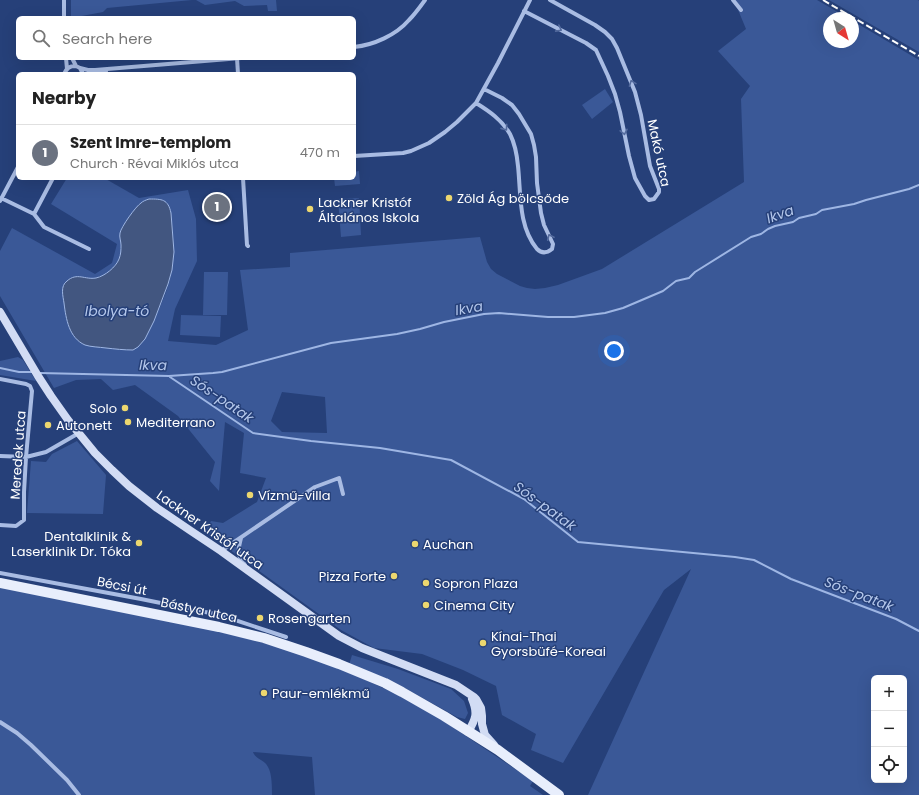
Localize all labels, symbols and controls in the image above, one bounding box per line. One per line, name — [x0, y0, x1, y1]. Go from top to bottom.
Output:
north arrow — [823, 12, 859, 48]
search box — [16, 16, 356, 60]
one-way arrow — [555, 24, 562, 32]
icon: search — [30, 27, 52, 49]
text: Search here — [62, 28, 152, 49]
one-way arrow — [628, 80, 636, 87]
text: Nearby — [32, 86, 96, 110]
street label: Makó utca — [643, 118, 675, 188]
one-way arrow — [501, 124, 508, 131]
one-way arrow — [619, 129, 627, 136]
text: Szent Imre-templom — [70, 132, 231, 153]
text: 1 — [43, 143, 47, 162]
text: 470 m — [300, 143, 340, 162]
text: Church · Révai Miklós utca — [70, 154, 239, 173]
place label: Zöld Ág bölcsőde — [457, 189, 569, 208]
pin: 1 — [204, 192, 230, 222]
place label: Lackner Kristóf Általános Iskola — [318, 193, 419, 227]
marker: Zöld Ág bölcsőde — [444, 193, 454, 203]
water label: Ikva — [763, 200, 797, 228]
marker: Lackner Kristóf Általános Iskola — [305, 204, 315, 214]
one-way arrow — [547, 233, 555, 241]
water label: Ikva — [453, 296, 485, 320]
water label: Ibolya-tó — [85, 301, 149, 321]
your location — [604, 341, 624, 361]
water label: Ikva — [139, 355, 168, 375]
water label: Sós-patak — [186, 370, 258, 428]
place label: Solo — [90, 399, 117, 418]
marker: Solo — [120, 403, 130, 413]
street label: Meredek utca — [5, 410, 31, 500]
place label: Mediterrano — [136, 413, 215, 432]
place label: Autonett — [56, 416, 112, 435]
marker: Mediterrano — [123, 417, 133, 427]
marker: Autonett — [43, 420, 53, 430]
water label: Sós-patak — [510, 477, 581, 536]
street label: Lackner Kristóf utca — [153, 486, 267, 574]
place label: Vízmű-villa — [258, 486, 330, 505]
marker: Vízmű-villa — [245, 490, 255, 500]
place label: Dentalklinik & Laserklinik Dr. Tóka — [11, 527, 131, 561]
place label: Auchan — [423, 535, 473, 554]
marker: Dentalklinik & Laserklinik Dr. Tóka — [134, 538, 144, 548]
marker: Auchan — [410, 539, 420, 549]
place label: Pizza Forte — [319, 567, 386, 586]
marker: Pizza Forte — [389, 571, 399, 581]
street label: Bécsi út — [95, 572, 149, 600]
water label: Sós-patak — [821, 572, 897, 617]
place label: Sopron Plaza — [434, 574, 518, 593]
marker: Sopron Plaza — [421, 578, 431, 588]
street label: Bástya utca — [159, 593, 239, 627]
place label: Cinema City — [434, 596, 515, 615]
marker: Cinema City — [421, 600, 431, 610]
place label: Rosengarten — [268, 609, 351, 628]
marker: Rosengarten — [255, 613, 265, 623]
place label: Kínai-Thai Gyorsbüfé-Koreai — [491, 627, 606, 661]
marker: Kínai-Thai Gyorsbüfé-Koreai — [478, 638, 488, 648]
map controls — [871, 675, 907, 783]
button: + — [871, 675, 907, 711]
place label: Paur-emlékmű — [272, 684, 370, 703]
marker: Paur-emlékmű — [259, 688, 269, 698]
button: − — [871, 711, 907, 747]
button: locate — [871, 747, 907, 783]

